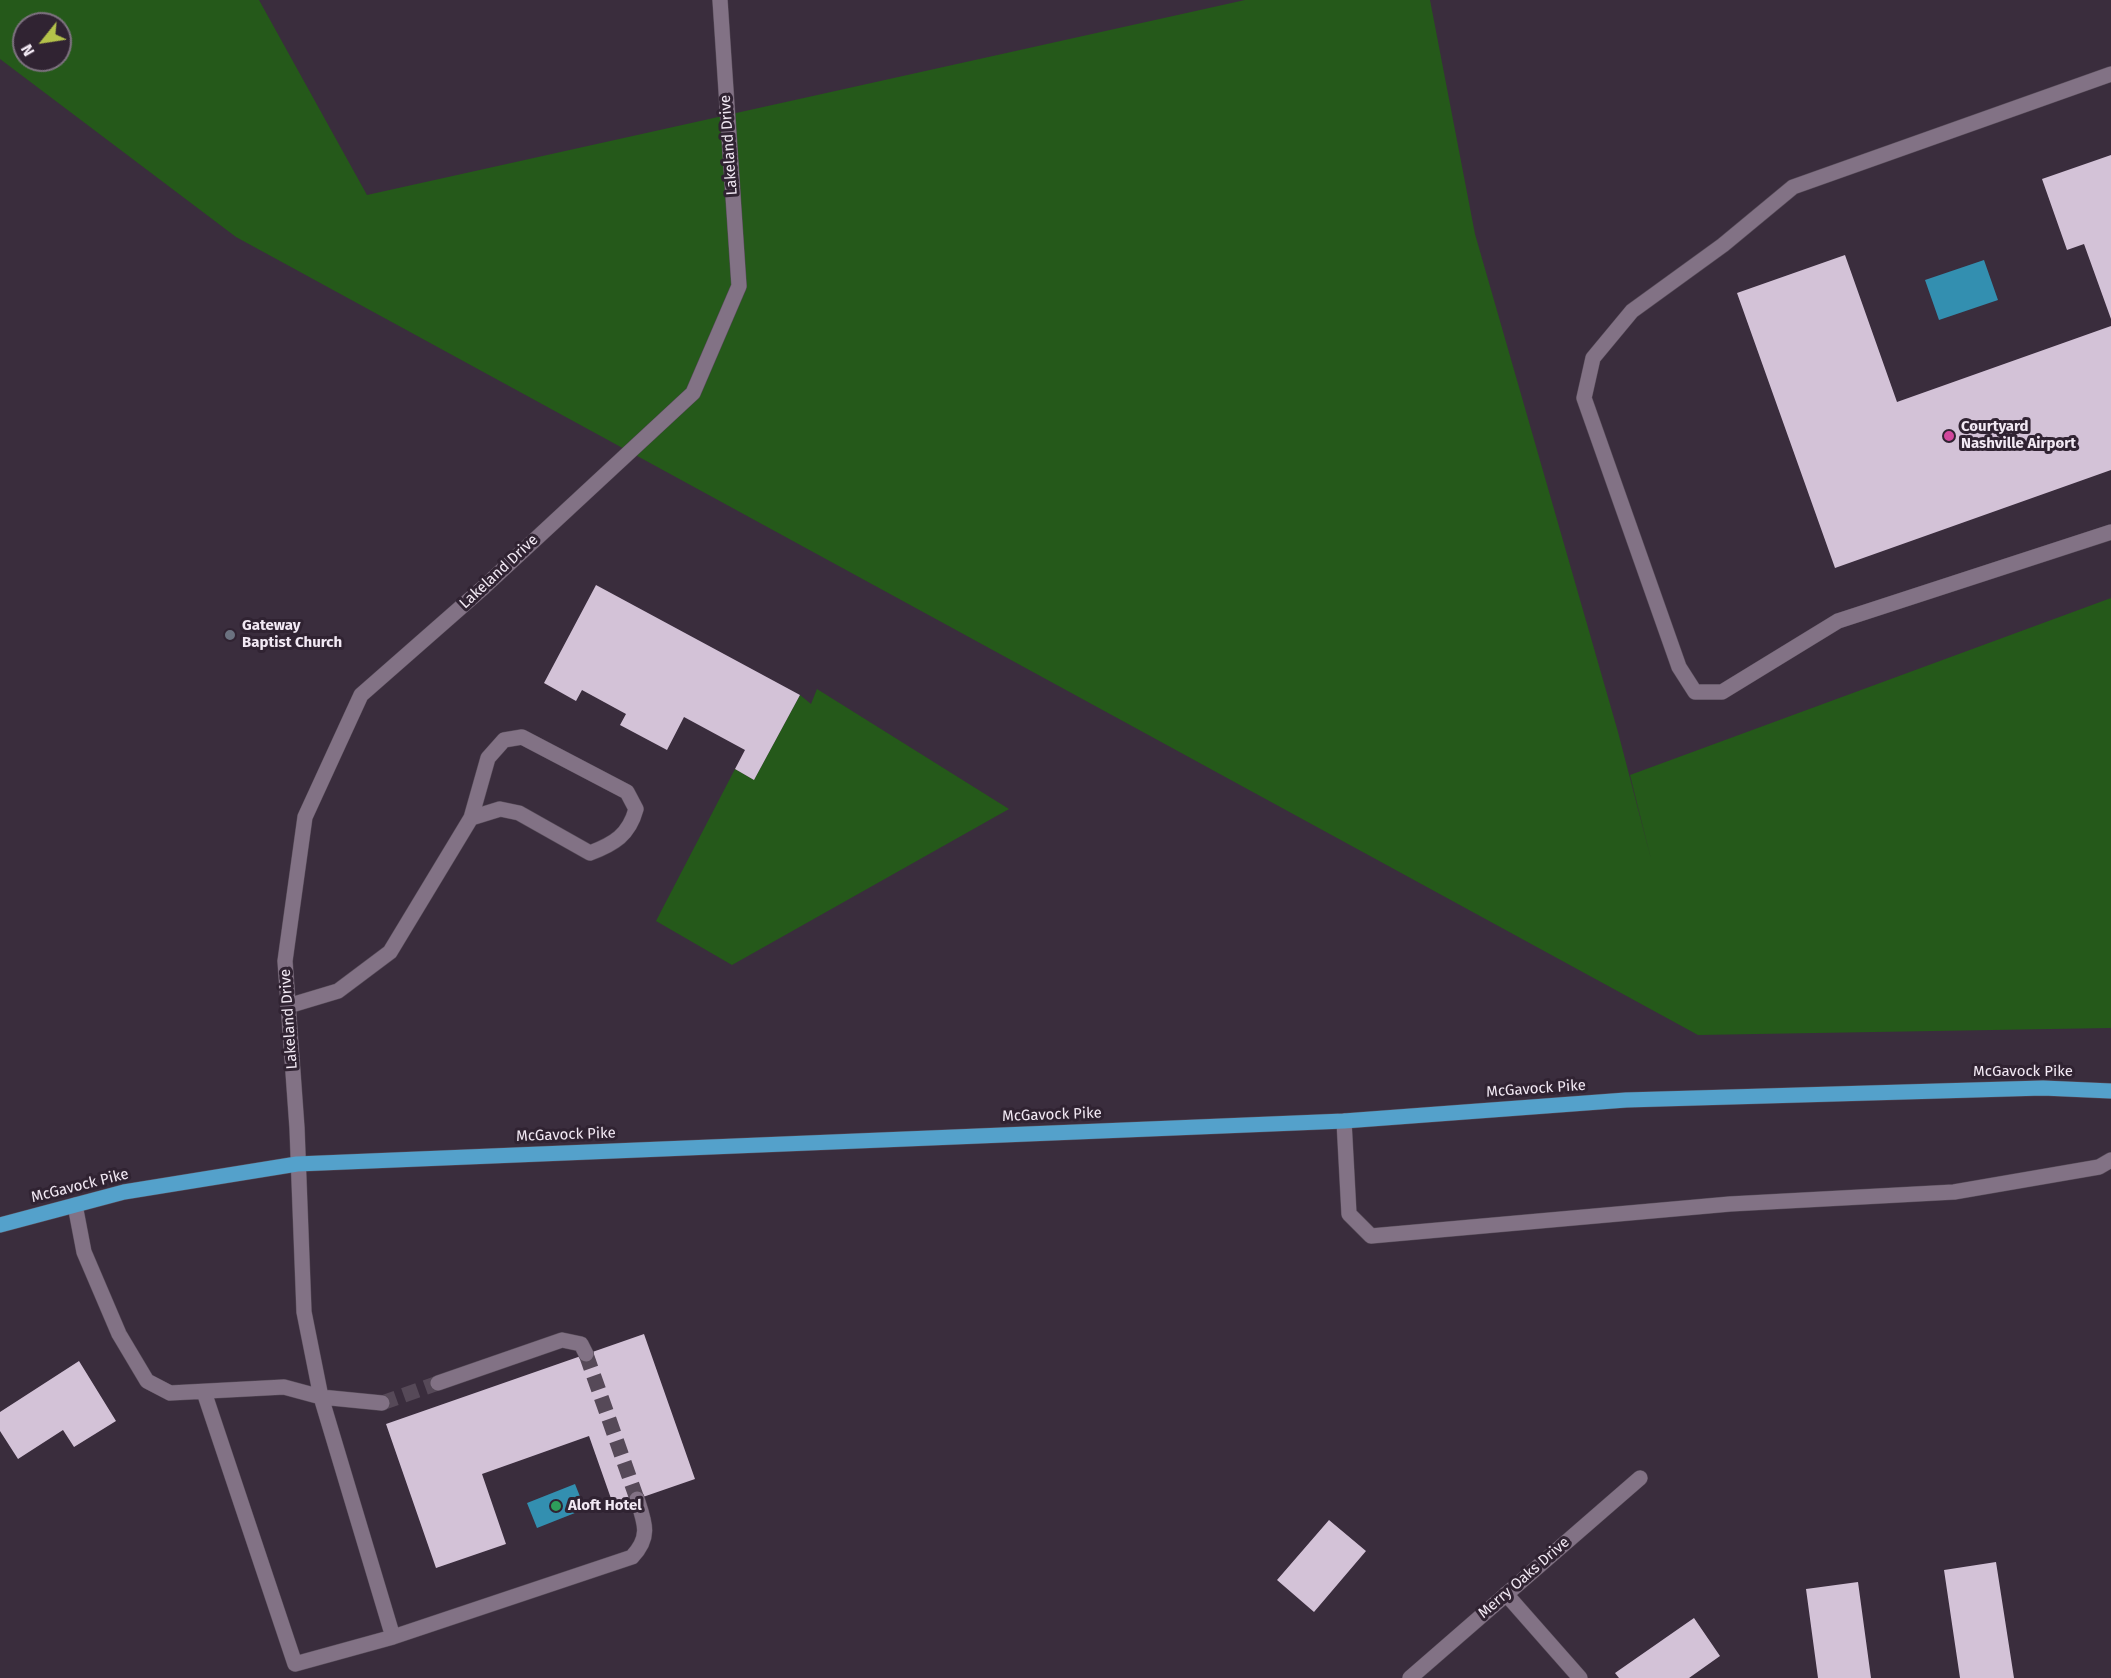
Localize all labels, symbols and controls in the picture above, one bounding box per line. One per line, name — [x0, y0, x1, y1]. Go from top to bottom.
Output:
north arrow — [12, 12, 72, 72]
text: N — [17, 41, 39, 60]
street label: Lakeland Drive — [717, 94, 741, 196]
place label: Courtyard Nashville Airport — [1961, 418, 2076, 453]
marker: Courtyard Nashville Airport — [1942, 429, 1956, 443]
street label: Lakeland Drive — [456, 531, 542, 613]
place label: Gateway Baptist Church — [242, 617, 342, 652]
marker: Gateway Baptist Church — [223, 628, 237, 642]
street label: Lakeland Drive — [277, 968, 301, 1070]
street label: McGavock Pike — [1973, 1063, 2073, 1081]
street label: McGavock Pike — [1486, 1077, 1586, 1101]
street label: McGavock Pike — [1002, 1104, 1102, 1126]
street label: McGavock Pike — [516, 1124, 616, 1146]
street label: McGavock Pike — [29, 1165, 131, 1207]
place label: Aloft Hotel — [568, 1497, 642, 1515]
marker: Aloft Hotel — [549, 1499, 563, 1513]
street label: Merry Oaks Drive — [1475, 1534, 1573, 1622]

